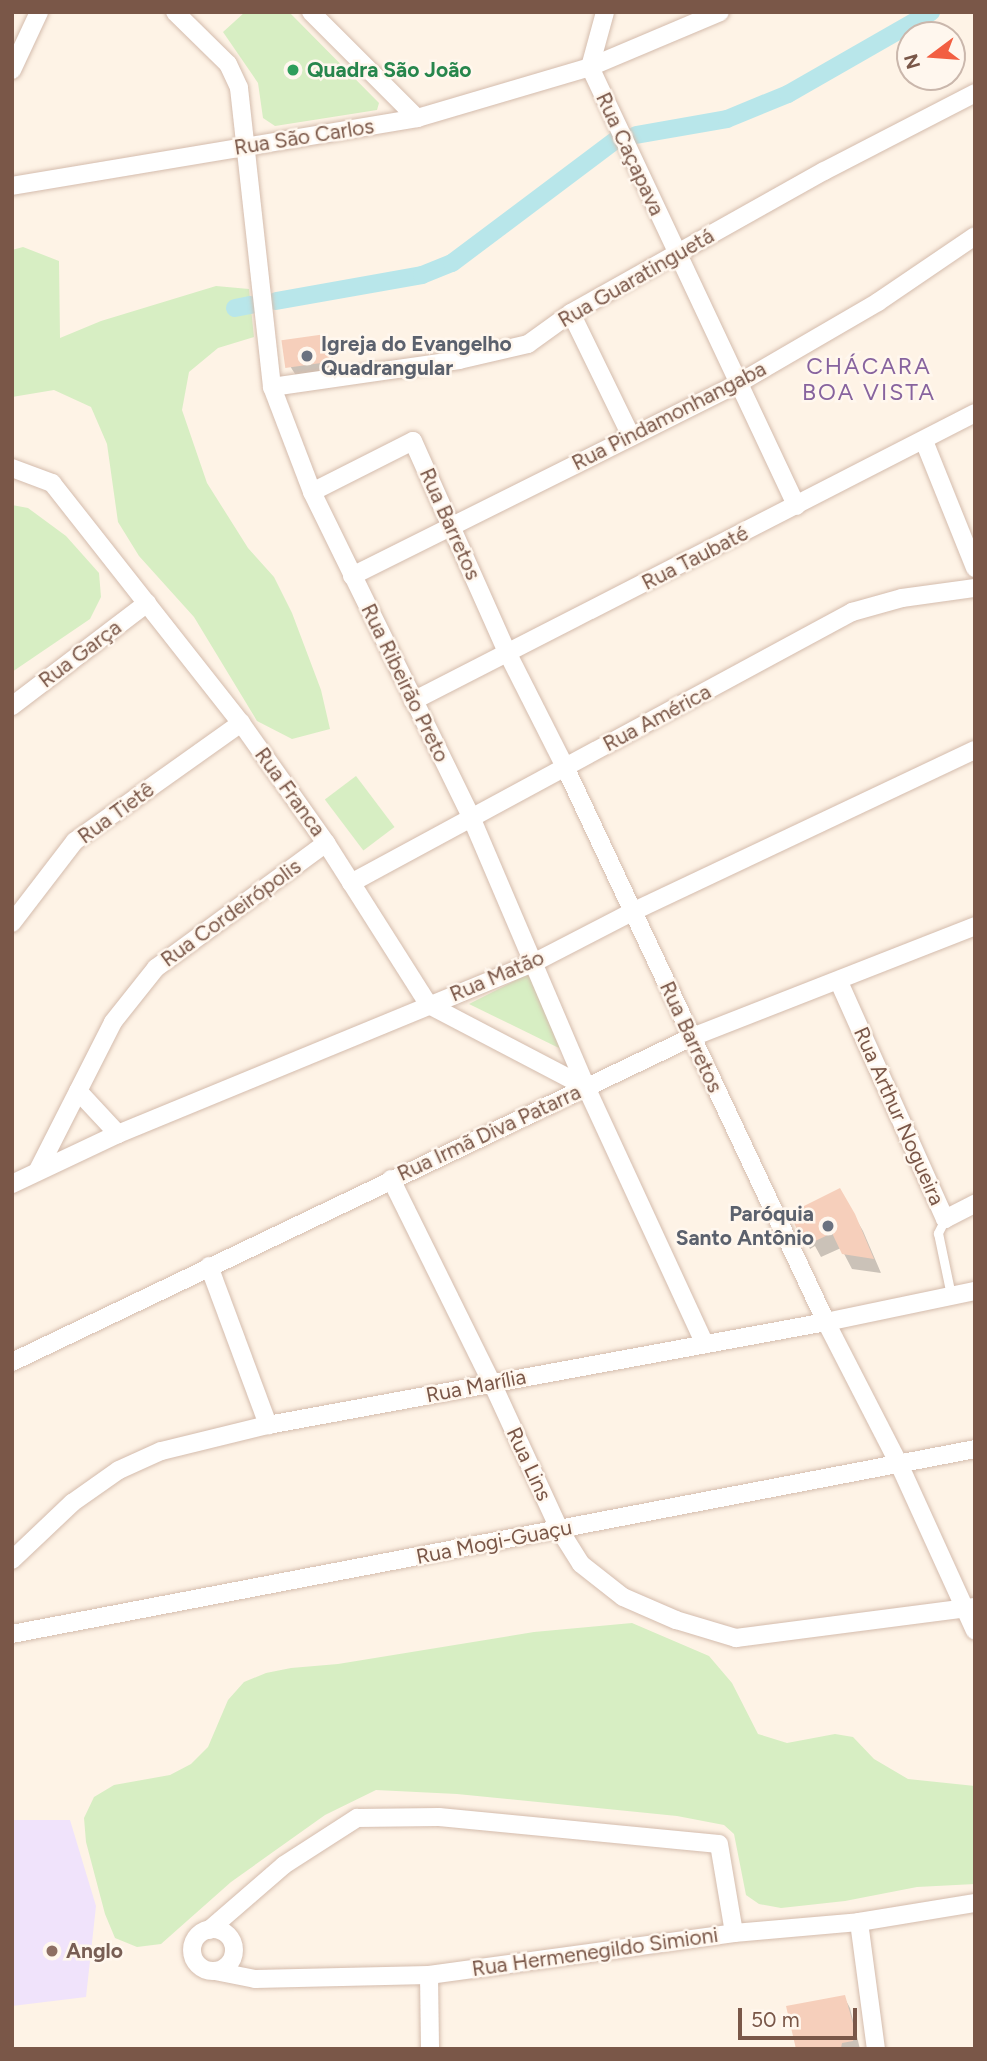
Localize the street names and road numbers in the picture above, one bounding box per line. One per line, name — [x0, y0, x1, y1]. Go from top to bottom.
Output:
street label: Rua Caçapava — [590, 88, 670, 220]
street label: Rua São Carlos — [232, 114, 376, 160]
street label: Rua Guaratinguetá — [554, 223, 718, 333]
street label: Rua Pindamonhangaba — [568, 356, 770, 476]
street label: Rua Barretos — [414, 464, 486, 584]
street label: Rua Taubaté — [638, 520, 752, 596]
street label: Rua Ribeirão Preto — [356, 600, 454, 766]
street label: Rua Garça — [34, 615, 126, 693]
street label: Rua América — [599, 679, 715, 757]
street label: Rua Franca — [249, 743, 331, 841]
street label: Rua Tietê — [73, 777, 159, 849]
street label: Rua Cordeirópolis — [156, 854, 306, 972]
street label: Rua Matão — [446, 945, 548, 1007]
street label: Rua Barretos — [654, 977, 728, 1097]
street label: Rua Arthur Nogueira — [848, 1023, 950, 1209]
street label: Rua Irmã Diva Patarra — [393, 1079, 585, 1187]
street label: Rua Marília — [424, 1364, 528, 1408]
street label: Rua Lins — [501, 1423, 557, 1505]
street label: Rua Mogi-Guaçu — [414, 1515, 574, 1569]
street label: Rua Hermenegildo Simioni — [470, 1922, 720, 1982]

